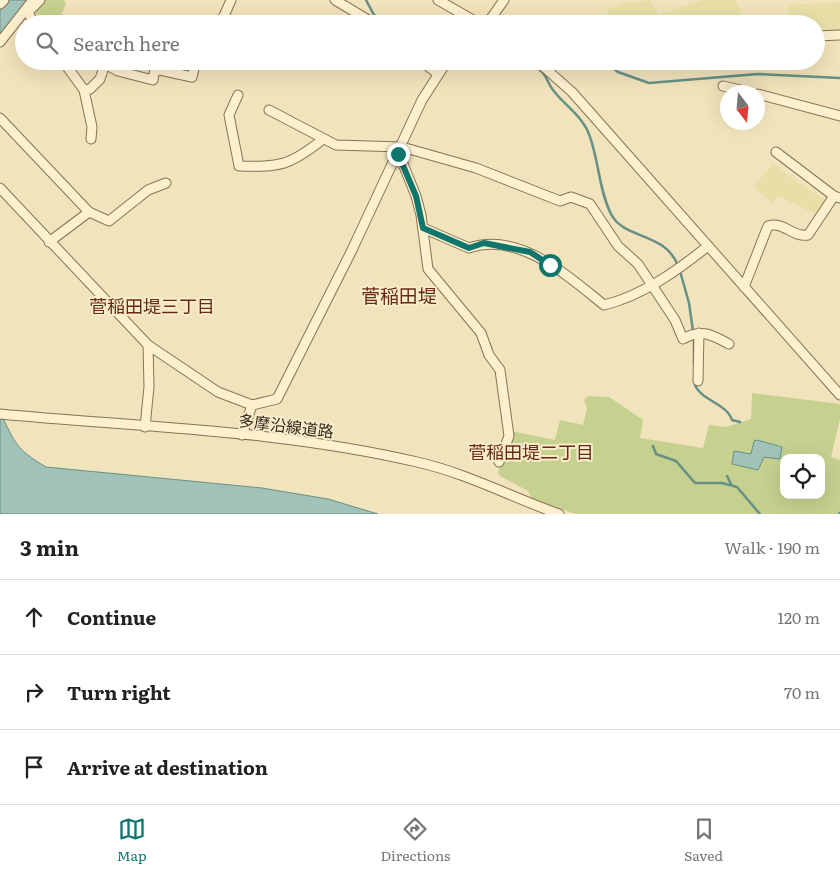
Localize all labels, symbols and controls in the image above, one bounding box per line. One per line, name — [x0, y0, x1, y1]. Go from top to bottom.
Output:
search box — [15, 15, 825, 70]
icon: search — [33, 29, 61, 57]
text: Search here — [73, 29, 180, 57]
north arrow — [720, 85, 765, 130]
route end — [387, 143, 410, 166]
route start — [539, 254, 562, 277]
district label: 菅稲田堤 — [361, 281, 437, 309]
district label: 菅稲田堤三丁目 — [89, 292, 215, 319]
street label: 多摩沿線道路 — [237, 407, 335, 443]
district label: 菅稲田堤二丁目 — [468, 438, 594, 465]
map controls — [780, 454, 825, 499]
button: locate — [780, 454, 825, 499]
text: 3 min — [20, 531, 79, 562]
text: Walk · 190 m — [724, 535, 820, 559]
icon: ahead — [20, 603, 48, 631]
text: Continue — [67, 603, 156, 631]
text: 120 m — [777, 605, 820, 629]
icon: right — [20, 678, 48, 706]
text: Turn right — [67, 678, 171, 706]
text: 70 m — [784, 680, 820, 704]
icon: arrive — [20, 753, 48, 781]
text: Arrive at destination — [67, 753, 268, 781]
tab: Map — [117, 815, 147, 865]
tab: Directions — [380, 815, 450, 865]
tab: Saved — [684, 815, 723, 865]

